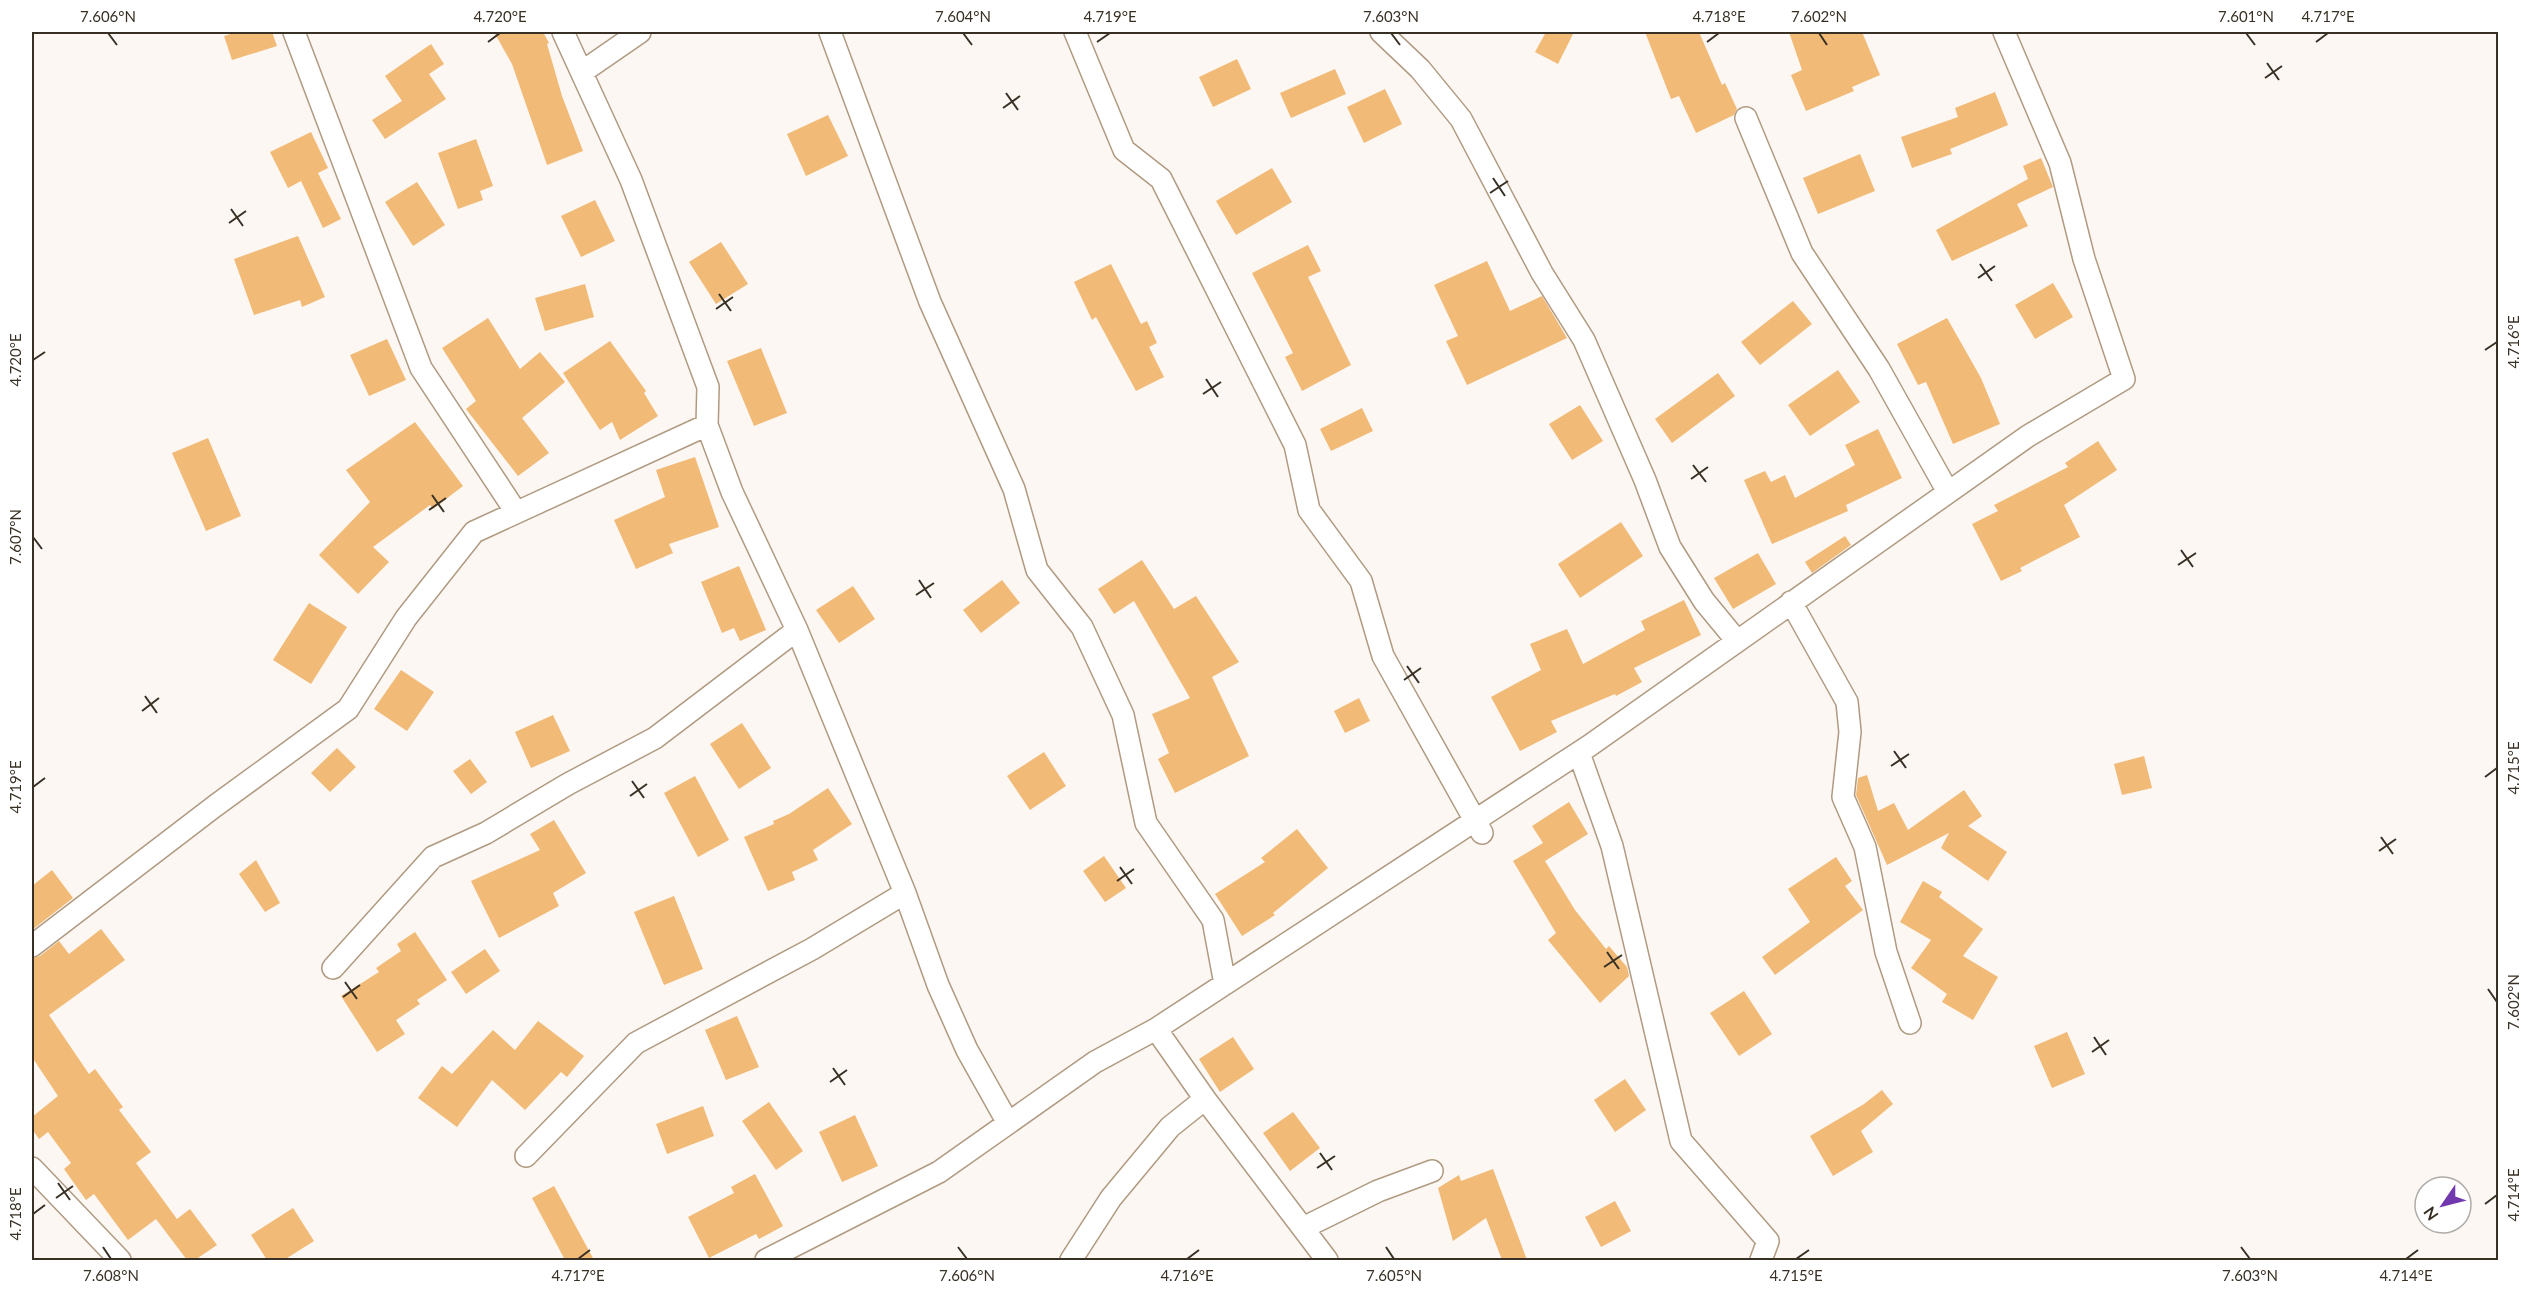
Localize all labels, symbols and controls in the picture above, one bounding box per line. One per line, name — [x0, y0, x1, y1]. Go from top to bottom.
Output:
text: 7.606°N — [80, 7, 136, 25]
text: 4.720°E — [473, 7, 527, 25]
text: 7.604°N — [935, 7, 991, 25]
text: 4.719°E — [1083, 7, 1137, 25]
text: 7.603°N — [1363, 7, 1419, 25]
text: 4.718°E — [1692, 7, 1746, 25]
text: 7.602°N — [1791, 7, 1847, 25]
text: 7.601°N — [2218, 7, 2274, 25]
text: 4.717°E — [2301, 7, 2355, 25]
text: 4.716°E — [2504, 315, 2522, 369]
text: 4.720°E — [6, 333, 24, 387]
text: 7.607°N — [6, 509, 24, 565]
text: 4.715°E — [2504, 741, 2522, 795]
text: 4.719°E — [6, 760, 24, 814]
text: 7.602°N — [2504, 974, 2522, 1030]
text: 4.714°E — [2504, 1168, 2522, 1222]
north arrow — [2413, 1175, 2473, 1235]
text: 4.718°E — [6, 1187, 24, 1241]
text: N — [2419, 1203, 2442, 1224]
text: 7.608°N — [83, 1266, 139, 1284]
text: 4.717°E — [551, 1266, 605, 1284]
text: 7.606°N — [939, 1266, 995, 1284]
text: 4.716°E — [1160, 1266, 1214, 1284]
text: 7.605°N — [1366, 1266, 1422, 1284]
text: 4.715°E — [1769, 1266, 1823, 1284]
text: 7.603°N — [2222, 1266, 2278, 1284]
text: 4.714°E — [2379, 1266, 2433, 1284]

